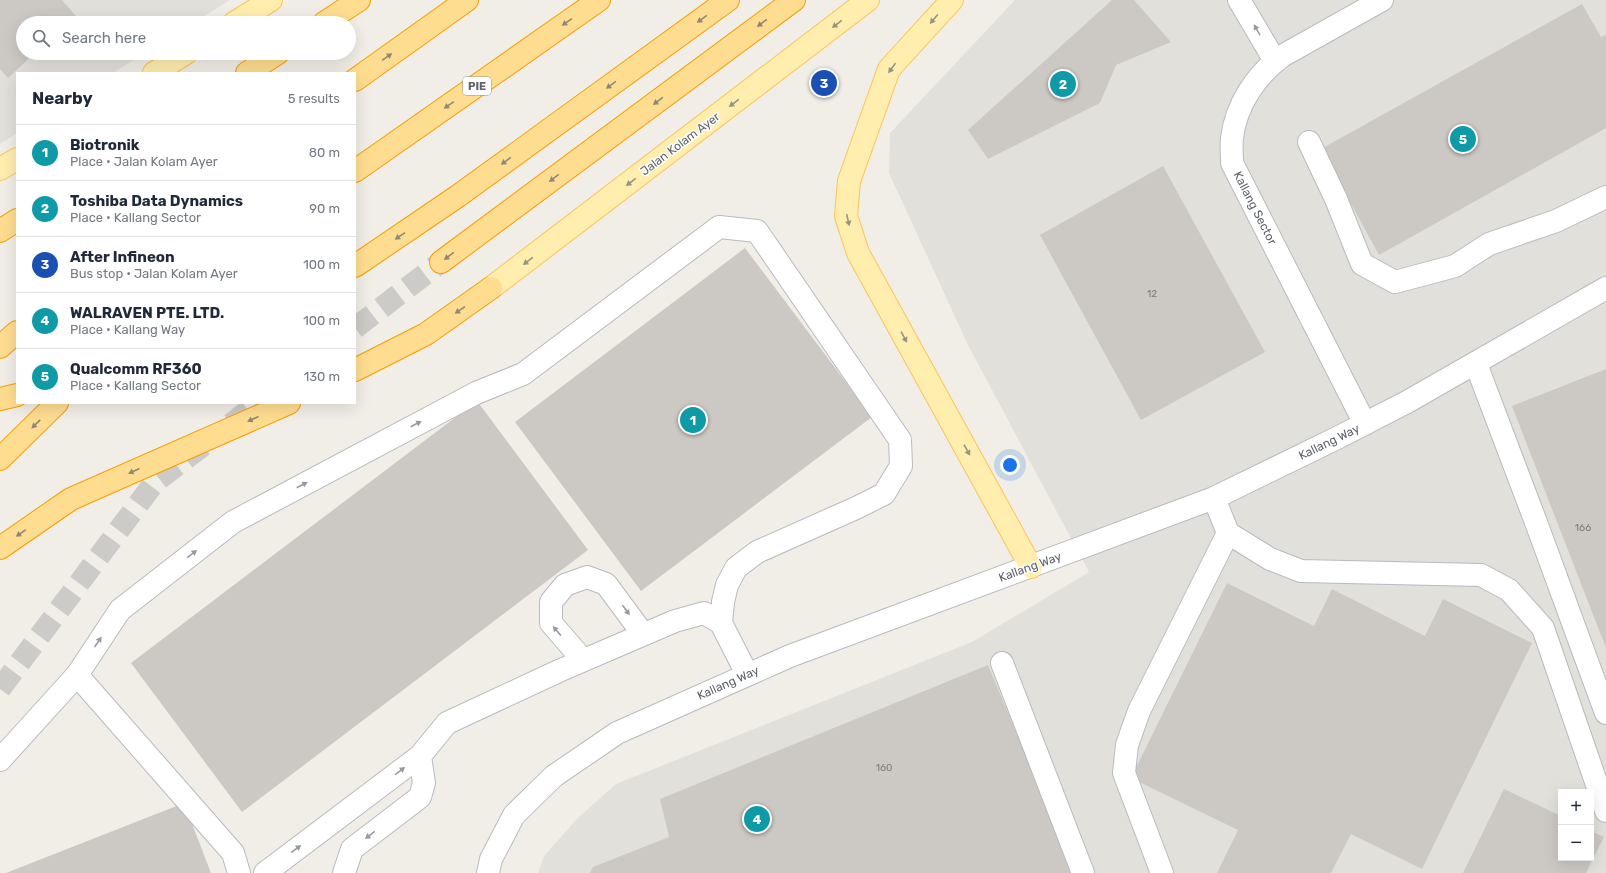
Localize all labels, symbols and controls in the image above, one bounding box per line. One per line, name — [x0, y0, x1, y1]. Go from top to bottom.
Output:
one-way arrow — [697, 14, 708, 23]
one-way arrow — [930, 14, 939, 24]
search box — [16, 16, 356, 60]
one-way arrow — [562, 18, 572, 26]
one-way arrow — [757, 19, 768, 28]
one-way arrow — [832, 19, 843, 28]
one-way arrow — [1254, 24, 1261, 36]
icon: search — [30, 27, 52, 49]
text: Search here — [62, 29, 146, 47]
one-way arrow — [381, 53, 392, 61]
one-way arrow — [888, 62, 896, 73]
pin: 3 — [811, 68, 837, 98]
pin: 2 — [1050, 69, 1076, 99]
road number: PIE — [463, 77, 491, 95]
one-way arrow — [606, 81, 617, 89]
text: Nearby — [32, 88, 93, 108]
text: 5 results — [288, 91, 340, 106]
one-way arrow — [653, 97, 663, 105]
one-way arrow — [729, 98, 740, 107]
one-way arrow — [444, 101, 455, 109]
street label: Jalan Kolam Ayer — [638, 109, 723, 178]
pin: 5 — [1450, 124, 1476, 154]
text: Biotronik — [70, 136, 140, 154]
text: 1 — [42, 145, 48, 160]
text: 80 m — [309, 145, 340, 160]
text: Place · Jalan Kolam Ayer — [70, 154, 218, 169]
one-way arrow — [501, 157, 511, 165]
street label: Kallang Sector — [1230, 169, 1280, 247]
one-way arrow — [548, 174, 559, 182]
one-way arrow — [625, 178, 636, 186]
text: Toshiba Data Dynamics — [70, 192, 243, 210]
text: 2 — [41, 201, 49, 216]
text: 90 m — [309, 201, 340, 216]
text: Place · Kallang Sector — [70, 210, 201, 225]
one-way arrow — [846, 214, 852, 226]
one-way arrow — [394, 232, 405, 240]
text: After Infineon — [70, 248, 175, 266]
one-way arrow — [444, 252, 454, 260]
one-way arrow — [522, 256, 533, 265]
text: 3 — [41, 257, 49, 272]
text: 100 m — [303, 257, 340, 272]
text: Bus stop · Jalan Kolam Ayer — [70, 266, 238, 281]
house number: 12 — [1147, 288, 1157, 300]
text: WALRAVEN PTE. LTD. — [70, 304, 224, 322]
one-way arrow — [454, 306, 465, 314]
text: 4 — [41, 313, 49, 328]
text: 100 m — [303, 313, 340, 328]
text: Place · Kallang Way — [70, 322, 185, 337]
one-way arrow — [901, 331, 907, 343]
text: Qualcomm RF360 — [70, 360, 202, 378]
text: 5 — [41, 369, 49, 384]
text: 130 m — [304, 369, 340, 384]
text: Place · Kallang Sector — [70, 378, 201, 393]
pin: 1 — [680, 405, 706, 435]
one-way arrow — [248, 416, 259, 422]
one-way arrow — [31, 419, 41, 428]
one-way arrow — [411, 421, 422, 428]
street label: Kallang Way — [1296, 421, 1362, 463]
one-way arrow — [963, 445, 970, 456]
your location — [1000, 455, 1020, 475]
one-way arrow — [129, 468, 140, 474]
one-way arrow — [296, 482, 307, 489]
house number: 166 — [1575, 522, 1591, 534]
one-way arrow — [15, 530, 27, 537]
street label: Kallang Way — [997, 549, 1064, 585]
one-way arrow — [186, 550, 197, 558]
one-way arrow — [622, 605, 630, 616]
one-way arrow — [553, 626, 562, 636]
one-way arrow — [95, 637, 102, 648]
street label: Kallang Way — [695, 663, 761, 703]
house number: 160 — [876, 762, 892, 774]
one-way arrow — [394, 767, 405, 776]
map controls — [1558, 789, 1594, 861]
button: + — [1558, 789, 1594, 825]
pin: 4 — [744, 804, 770, 834]
button: − — [1558, 825, 1594, 861]
one-way arrow — [365, 831, 376, 839]
one-way arrow — [290, 845, 301, 853]

